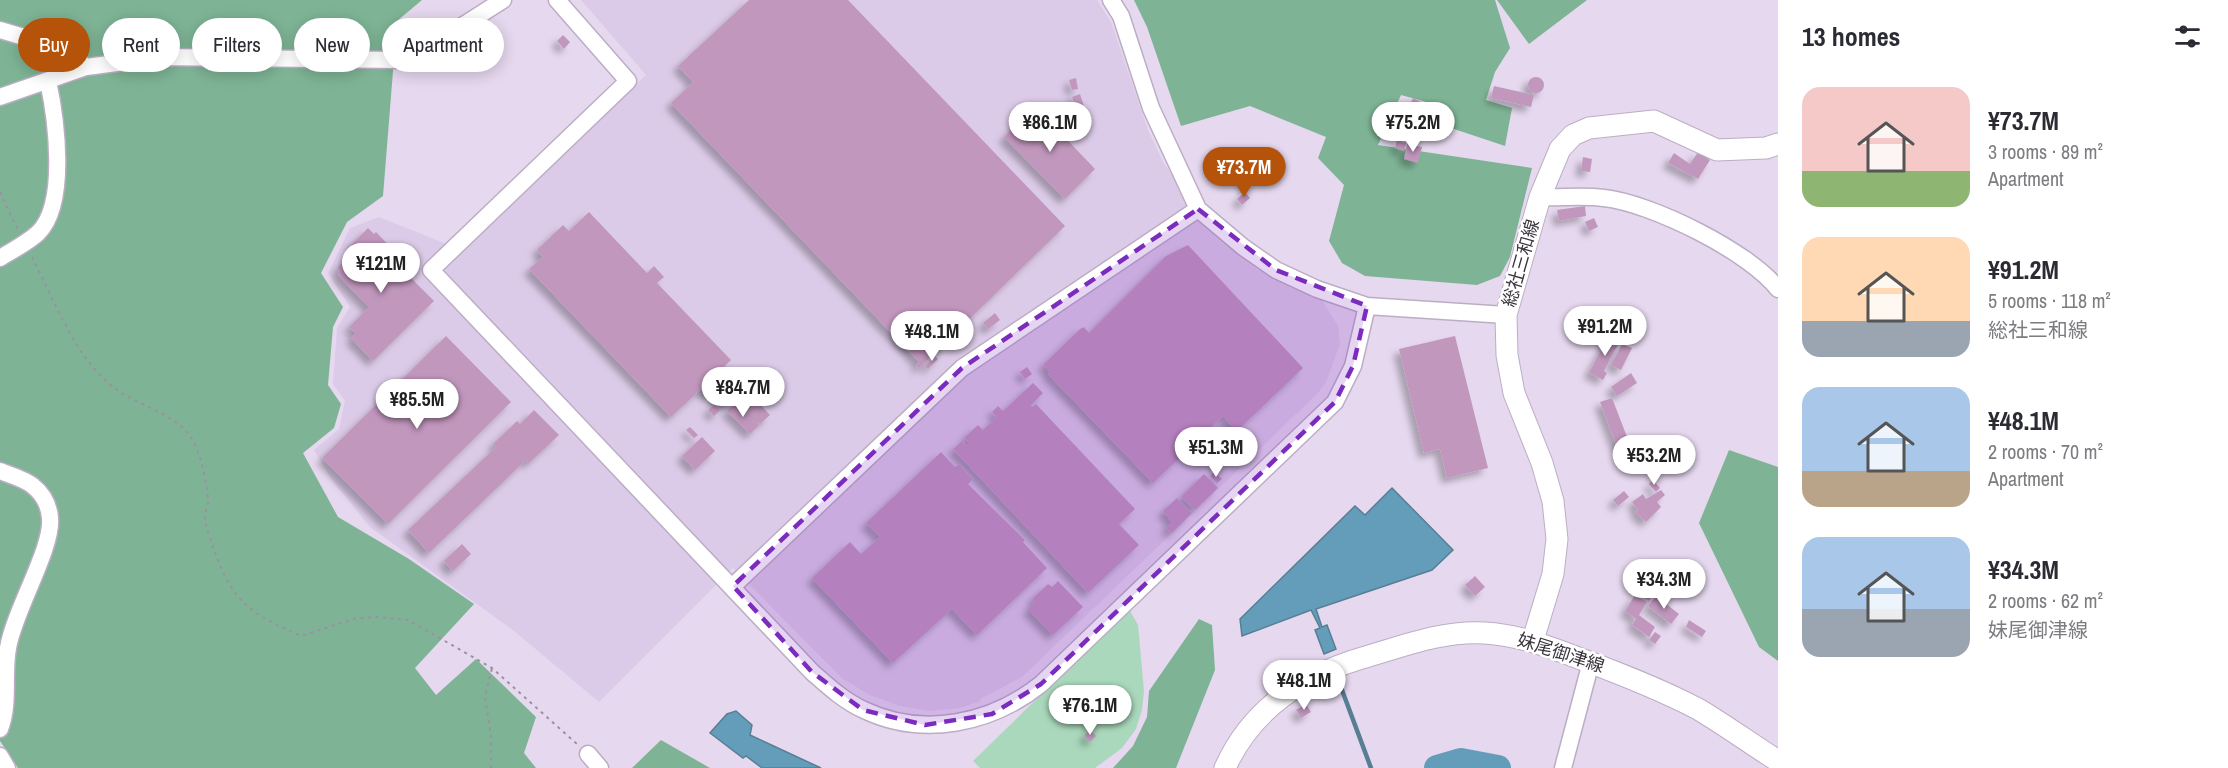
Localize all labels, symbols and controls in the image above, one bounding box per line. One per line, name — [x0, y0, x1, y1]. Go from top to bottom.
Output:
chip: Buy — [18, 18, 90, 72]
chip: Rent — [102, 18, 180, 72]
chip: Filters — [192, 18, 282, 72]
chip: New — [294, 18, 370, 72]
chip: Apartment — [382, 18, 504, 72]
text: 13 homes — [1802, 19, 1900, 54]
icon: filters — [2171, 20, 2204, 53]
pin: ¥86.1M — [1001, 102, 1099, 153]
pin: ¥75.2M — [1364, 102, 1462, 153]
text: ¥73.7M — [1988, 103, 2059, 138]
text: ¥86.1M — [1023, 108, 1077, 135]
text: ¥75.2M — [1386, 108, 1440, 135]
icon: home — [1850, 111, 1922, 183]
text: 3 rooms · 89 m² — [1988, 138, 2103, 165]
pin: ¥73.7M — [1195, 147, 1293, 198]
text: ¥73.7M — [1217, 153, 1271, 180]
text: Apartment — [1988, 165, 2064, 192]
street label: 総社三和線 — [1496, 216, 1545, 310]
pin: ¥121M — [339, 243, 423, 294]
text: ¥121M — [356, 249, 406, 276]
text: ¥91.2M — [1988, 252, 2059, 287]
icon: home — [1850, 261, 1922, 333]
text: 5 rooms · 118 m² — [1988, 287, 2111, 314]
pin: ¥91.2M — [1556, 306, 1654, 357]
pin: ¥48.1M — [883, 311, 981, 362]
text: ¥91.2M — [1578, 312, 1632, 339]
text: 総社三和線 — [1988, 316, 2088, 343]
text: ¥48.1M — [905, 317, 959, 344]
pin: ¥84.7M — [694, 367, 792, 418]
text: ¥84.7M — [716, 373, 770, 400]
pin: ¥85.5M — [368, 379, 466, 430]
text: ¥85.5M — [390, 385, 444, 412]
text: ¥48.1M — [1988, 403, 2059, 438]
icon: home — [1850, 411, 1922, 483]
pin: ¥51.3M — [1167, 427, 1265, 478]
text: ¥51.3M — [1189, 433, 1243, 460]
pin: ¥53.2M — [1605, 435, 1703, 486]
text: 2 rooms · 70 m² — [1988, 438, 2103, 465]
text: ¥53.2M — [1627, 441, 1681, 468]
text: Apartment — [1988, 465, 2064, 492]
text: ¥34.3M — [1988, 552, 2059, 587]
pin: ¥34.3M — [1615, 559, 1713, 610]
icon: home — [1850, 561, 1922, 633]
text: ¥34.3M — [1637, 565, 1691, 592]
text: 2 rooms · 62 m² — [1988, 587, 2103, 614]
text: 妹尾御津線 — [1988, 616, 2088, 643]
street label: 妹尾御津線 — [1514, 627, 1608, 678]
pin: ¥48.1M — [1255, 660, 1353, 711]
text: ¥48.1M — [1277, 666, 1331, 693]
pin: ¥76.1M — [1041, 685, 1139, 736]
text: ¥76.1M — [1063, 691, 1117, 718]

